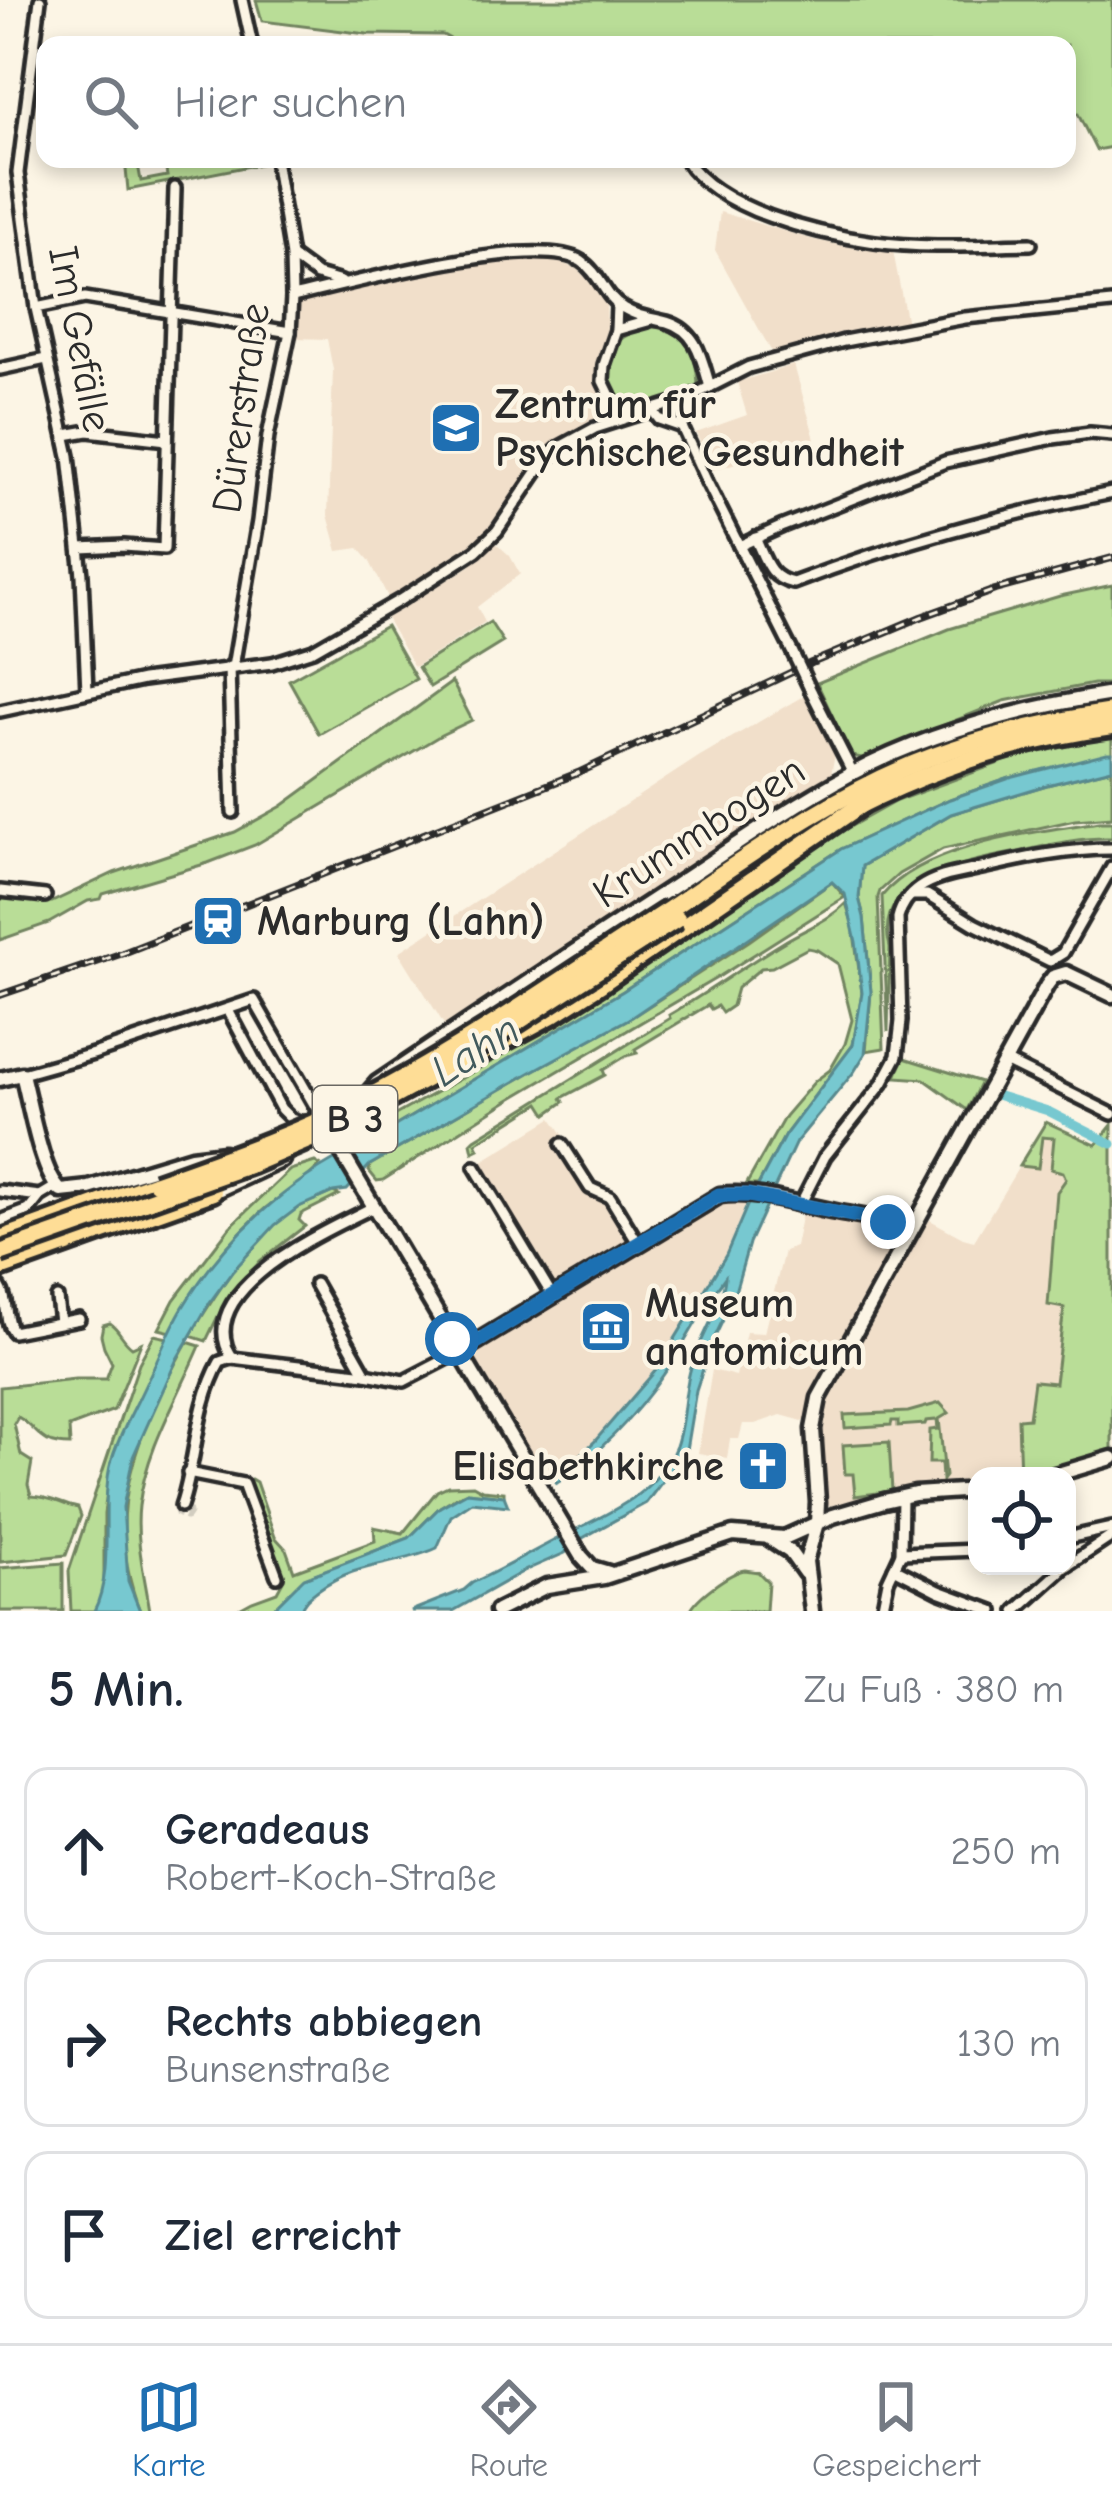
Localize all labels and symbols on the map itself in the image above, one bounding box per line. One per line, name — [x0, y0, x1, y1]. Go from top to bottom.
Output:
street label: Im Gefälle — [38, 242, 122, 436]
street label: Dürerstraße — [202, 300, 280, 516]
place label: Zentrum für Psychische Gesundheit — [495, 380, 905, 477]
school or university icon: Zentrum für Psychische Gesundheit — [428, 400, 484, 456]
street label: Krummbogen — [584, 745, 814, 919]
station icon: Marburg (Lahn) — [190, 893, 246, 949]
place label: Marburg (Lahn) — [257, 897, 544, 946]
water label: Lahn — [421, 1003, 529, 1097]
road number: B 3 — [313, 1086, 397, 1152]
route end — [861, 1195, 915, 1249]
place label: Museum anatomicum — [645, 1279, 864, 1376]
museum icon: Museum anatomicum — [578, 1299, 634, 1355]
route start — [425, 1312, 479, 1366]
church icon: Elisabethkirche — [735, 1438, 791, 1494]
place label: Elisabethkirche — [452, 1442, 724, 1491]

